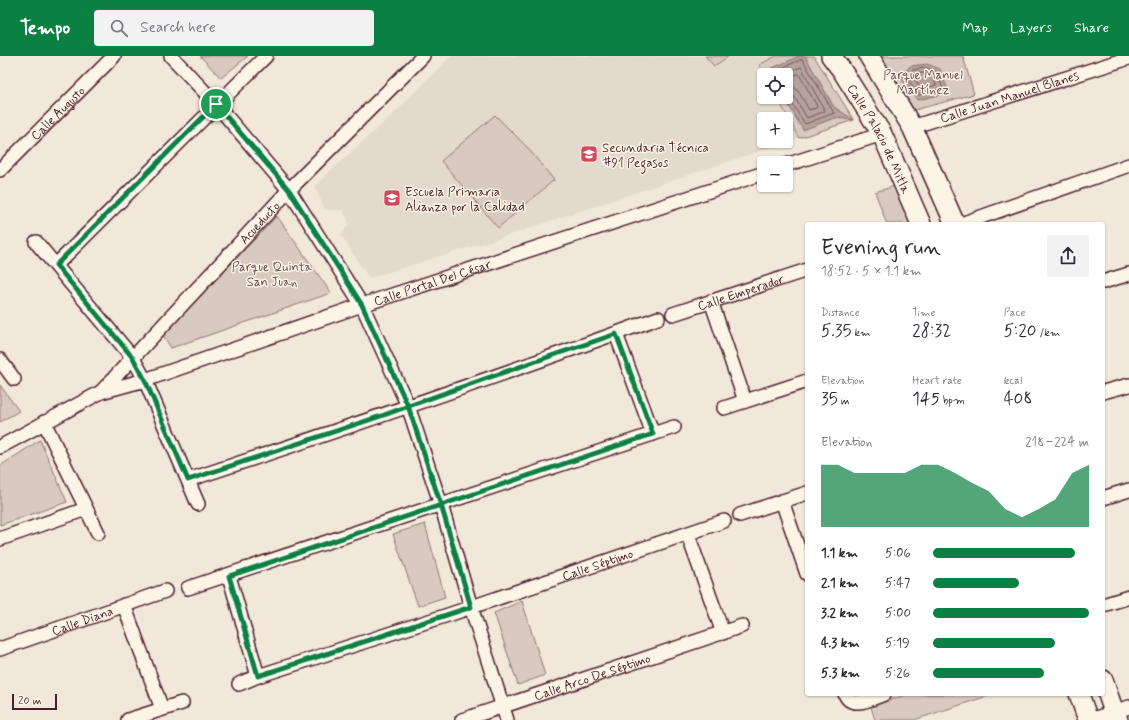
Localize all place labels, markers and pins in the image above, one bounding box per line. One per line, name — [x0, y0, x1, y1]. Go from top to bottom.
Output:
pin — [199, 87, 233, 121]
place label: Secundaria Técnica #91 Pegasos — [602, 140, 709, 174]
school or university icon: Secundaria Técnica #91 Pegasos — [579, 144, 599, 164]
place label: Escuela Primaria Alianza por la Calidad — [405, 184, 525, 216]
school or university icon: Escuela Primaria Alianza por la Calidad — [382, 188, 402, 208]

